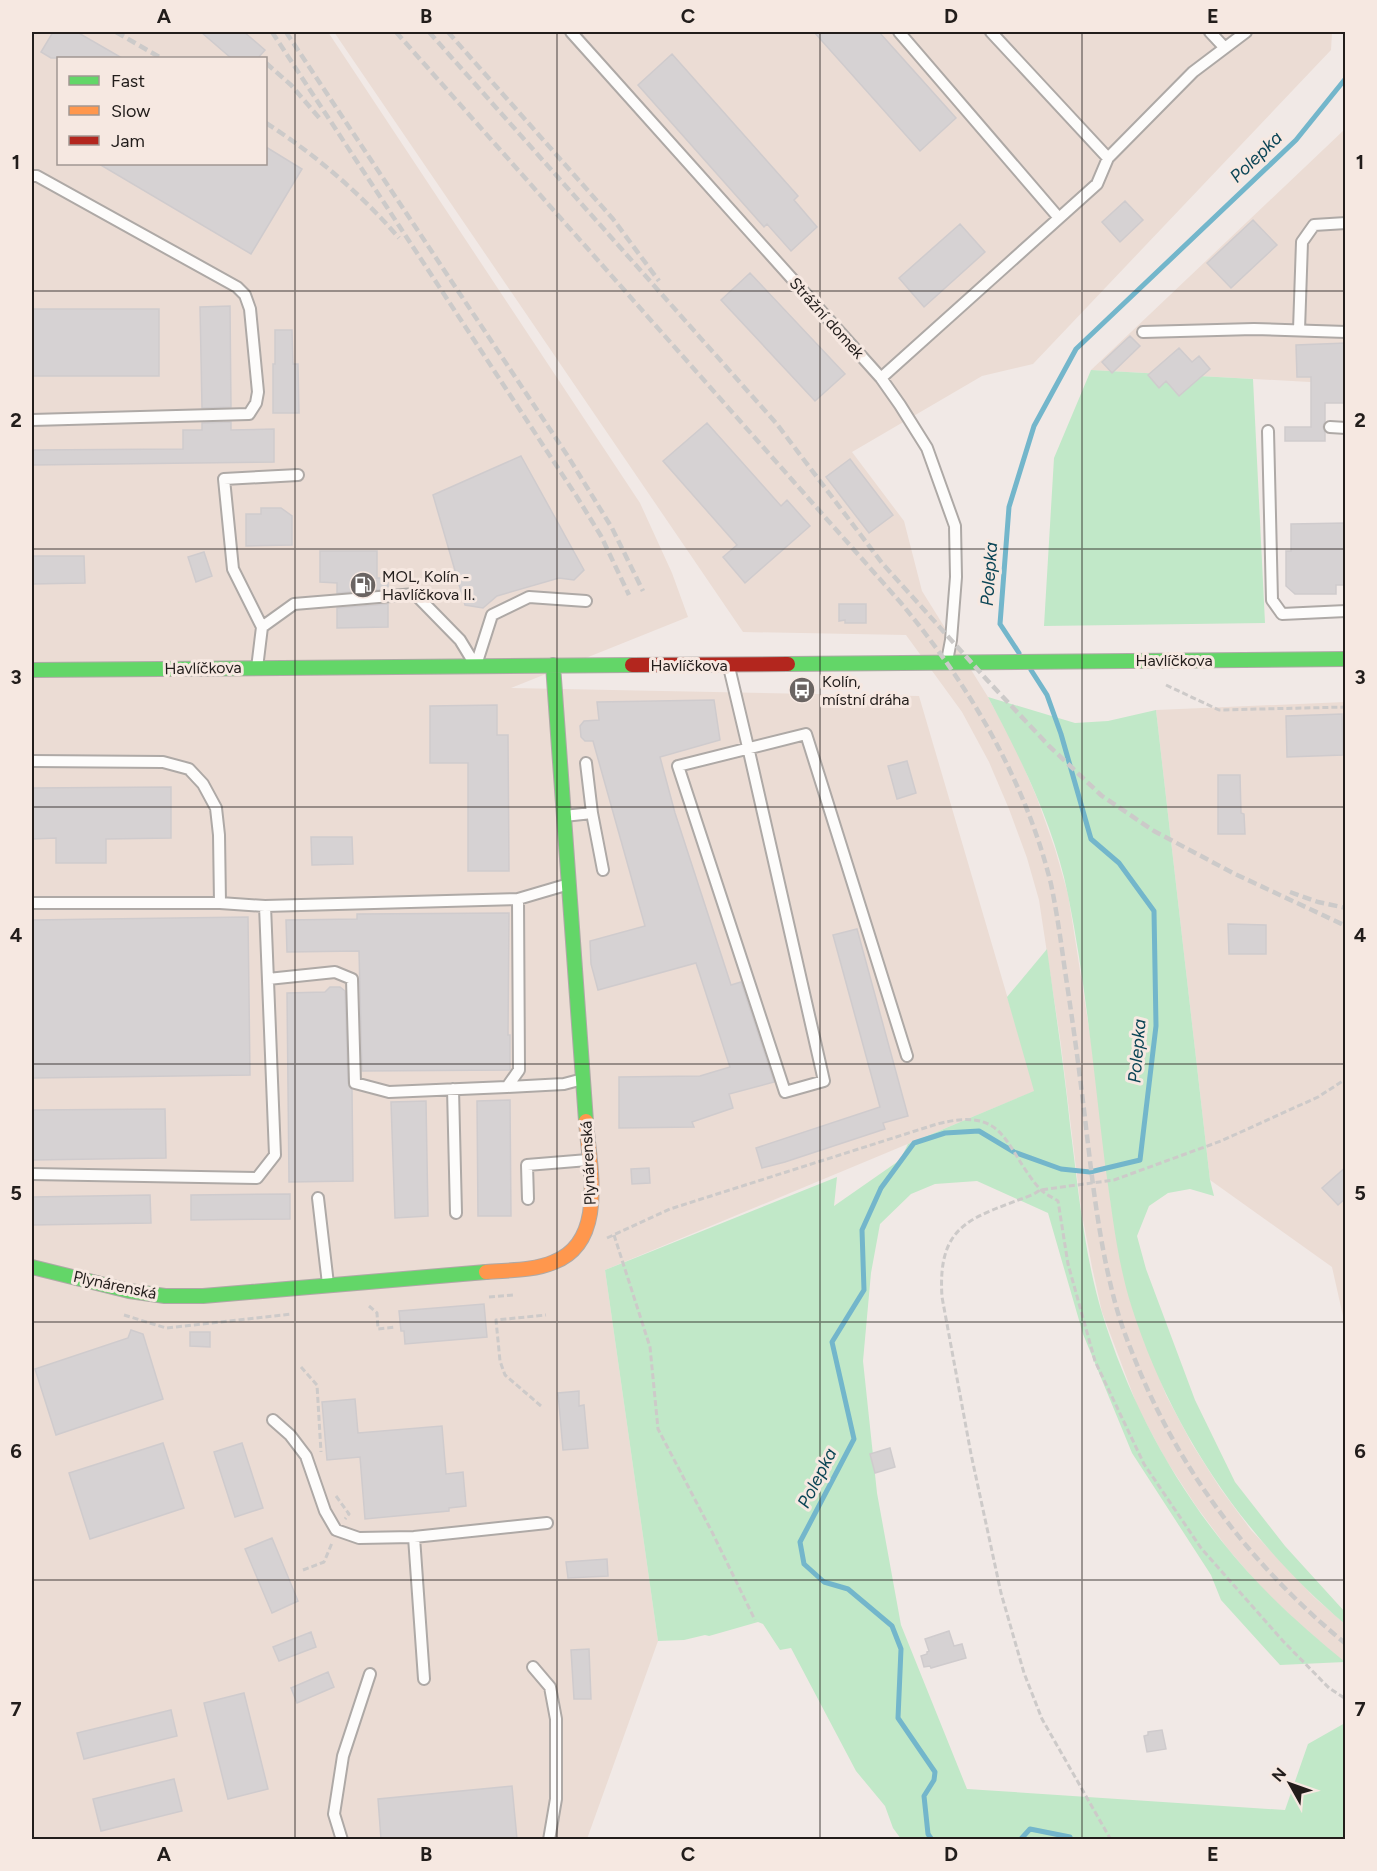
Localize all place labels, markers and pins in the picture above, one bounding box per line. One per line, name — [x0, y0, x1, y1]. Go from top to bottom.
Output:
place label: MOL, Kolín - Havlíčkova II. — [382, 567, 475, 604]
fuel station icon: MOL, Kolín - Havlíčkova II. — [348, 570, 378, 600]
place label: Kolín, místní dráha — [822, 672, 909, 709]
bus stop icon: Kolín, místní dráha — [787, 675, 817, 705]

